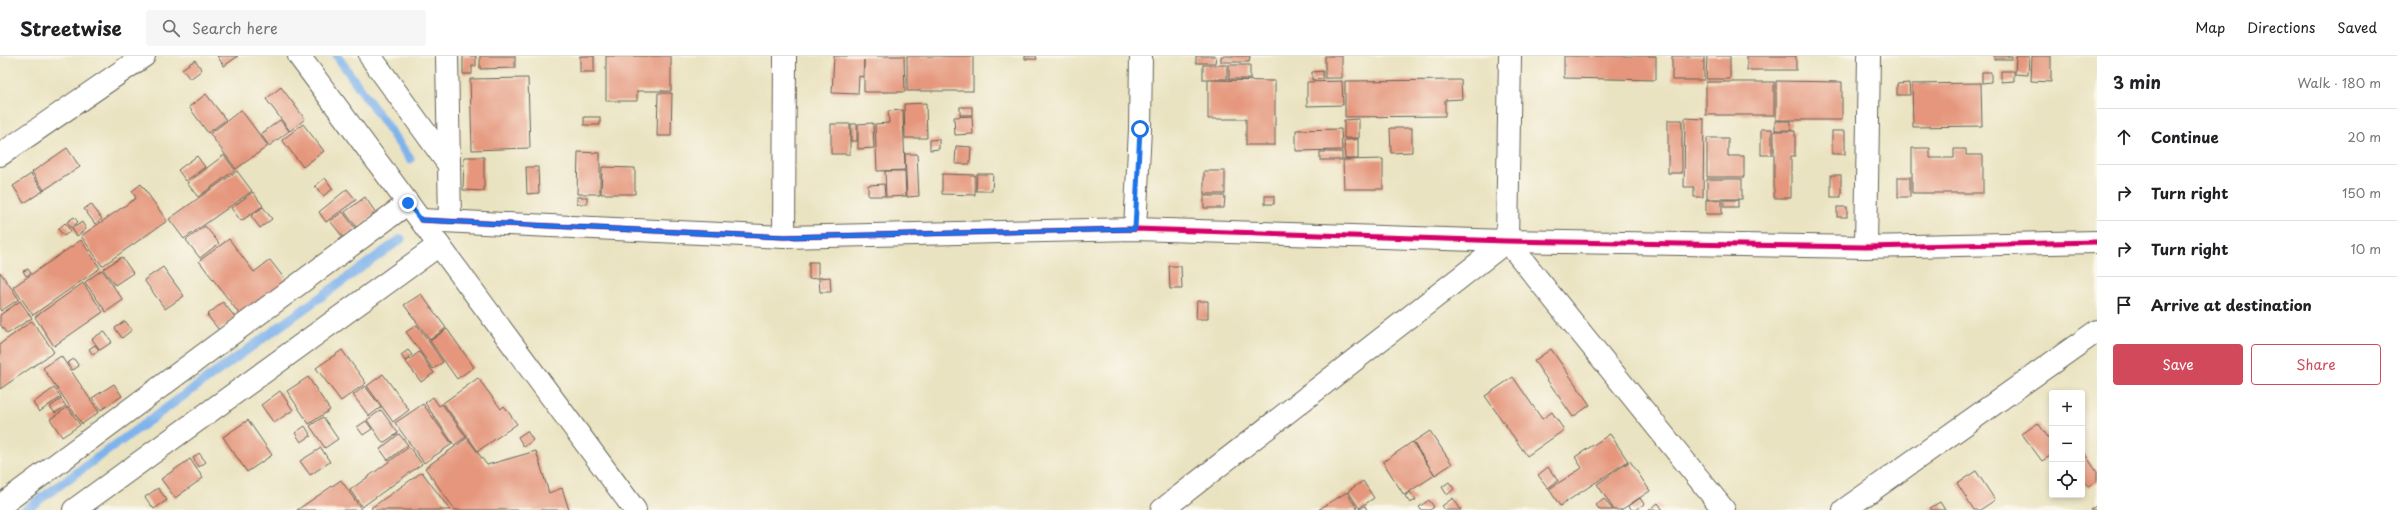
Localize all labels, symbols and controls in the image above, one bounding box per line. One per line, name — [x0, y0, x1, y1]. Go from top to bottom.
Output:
search box — [146, 10, 426, 46]
text: Streetwise — [20, 14, 122, 42]
text: Search here — [192, 16, 278, 39]
icon: search — [160, 17, 182, 39]
text: Map — [2195, 17, 2225, 38]
text: Directions — [2247, 17, 2315, 38]
text: Saved — [2337, 17, 2377, 38]
text: 3 min — [2113, 69, 2161, 95]
text: Walk · 180 m — [2298, 73, 2381, 92]
route start — [1131, 120, 1149, 138]
text: Continue — [2151, 125, 2219, 148]
icon: ahead — [2113, 126, 2135, 148]
text: 20 m — [2347, 127, 2381, 146]
text: Turn right — [2151, 181, 2228, 204]
icon: right — [2113, 182, 2135, 204]
text: 150 m — [2342, 183, 2381, 202]
route end — [399, 194, 417, 212]
text: Turn right — [2151, 237, 2228, 260]
icon: right — [2113, 238, 2135, 260]
text: 10 m — [2351, 239, 2381, 258]
text: Arrive at destination — [2151, 293, 2312, 316]
icon: arrive — [2113, 294, 2135, 316]
button: Save — [2113, 344, 2243, 385]
button: Share — [2251, 344, 2381, 385]
map controls — [2049, 390, 2085, 498]
button: + — [2049, 390, 2085, 426]
button: − — [2049, 426, 2085, 462]
button: locate — [2049, 462, 2085, 498]

